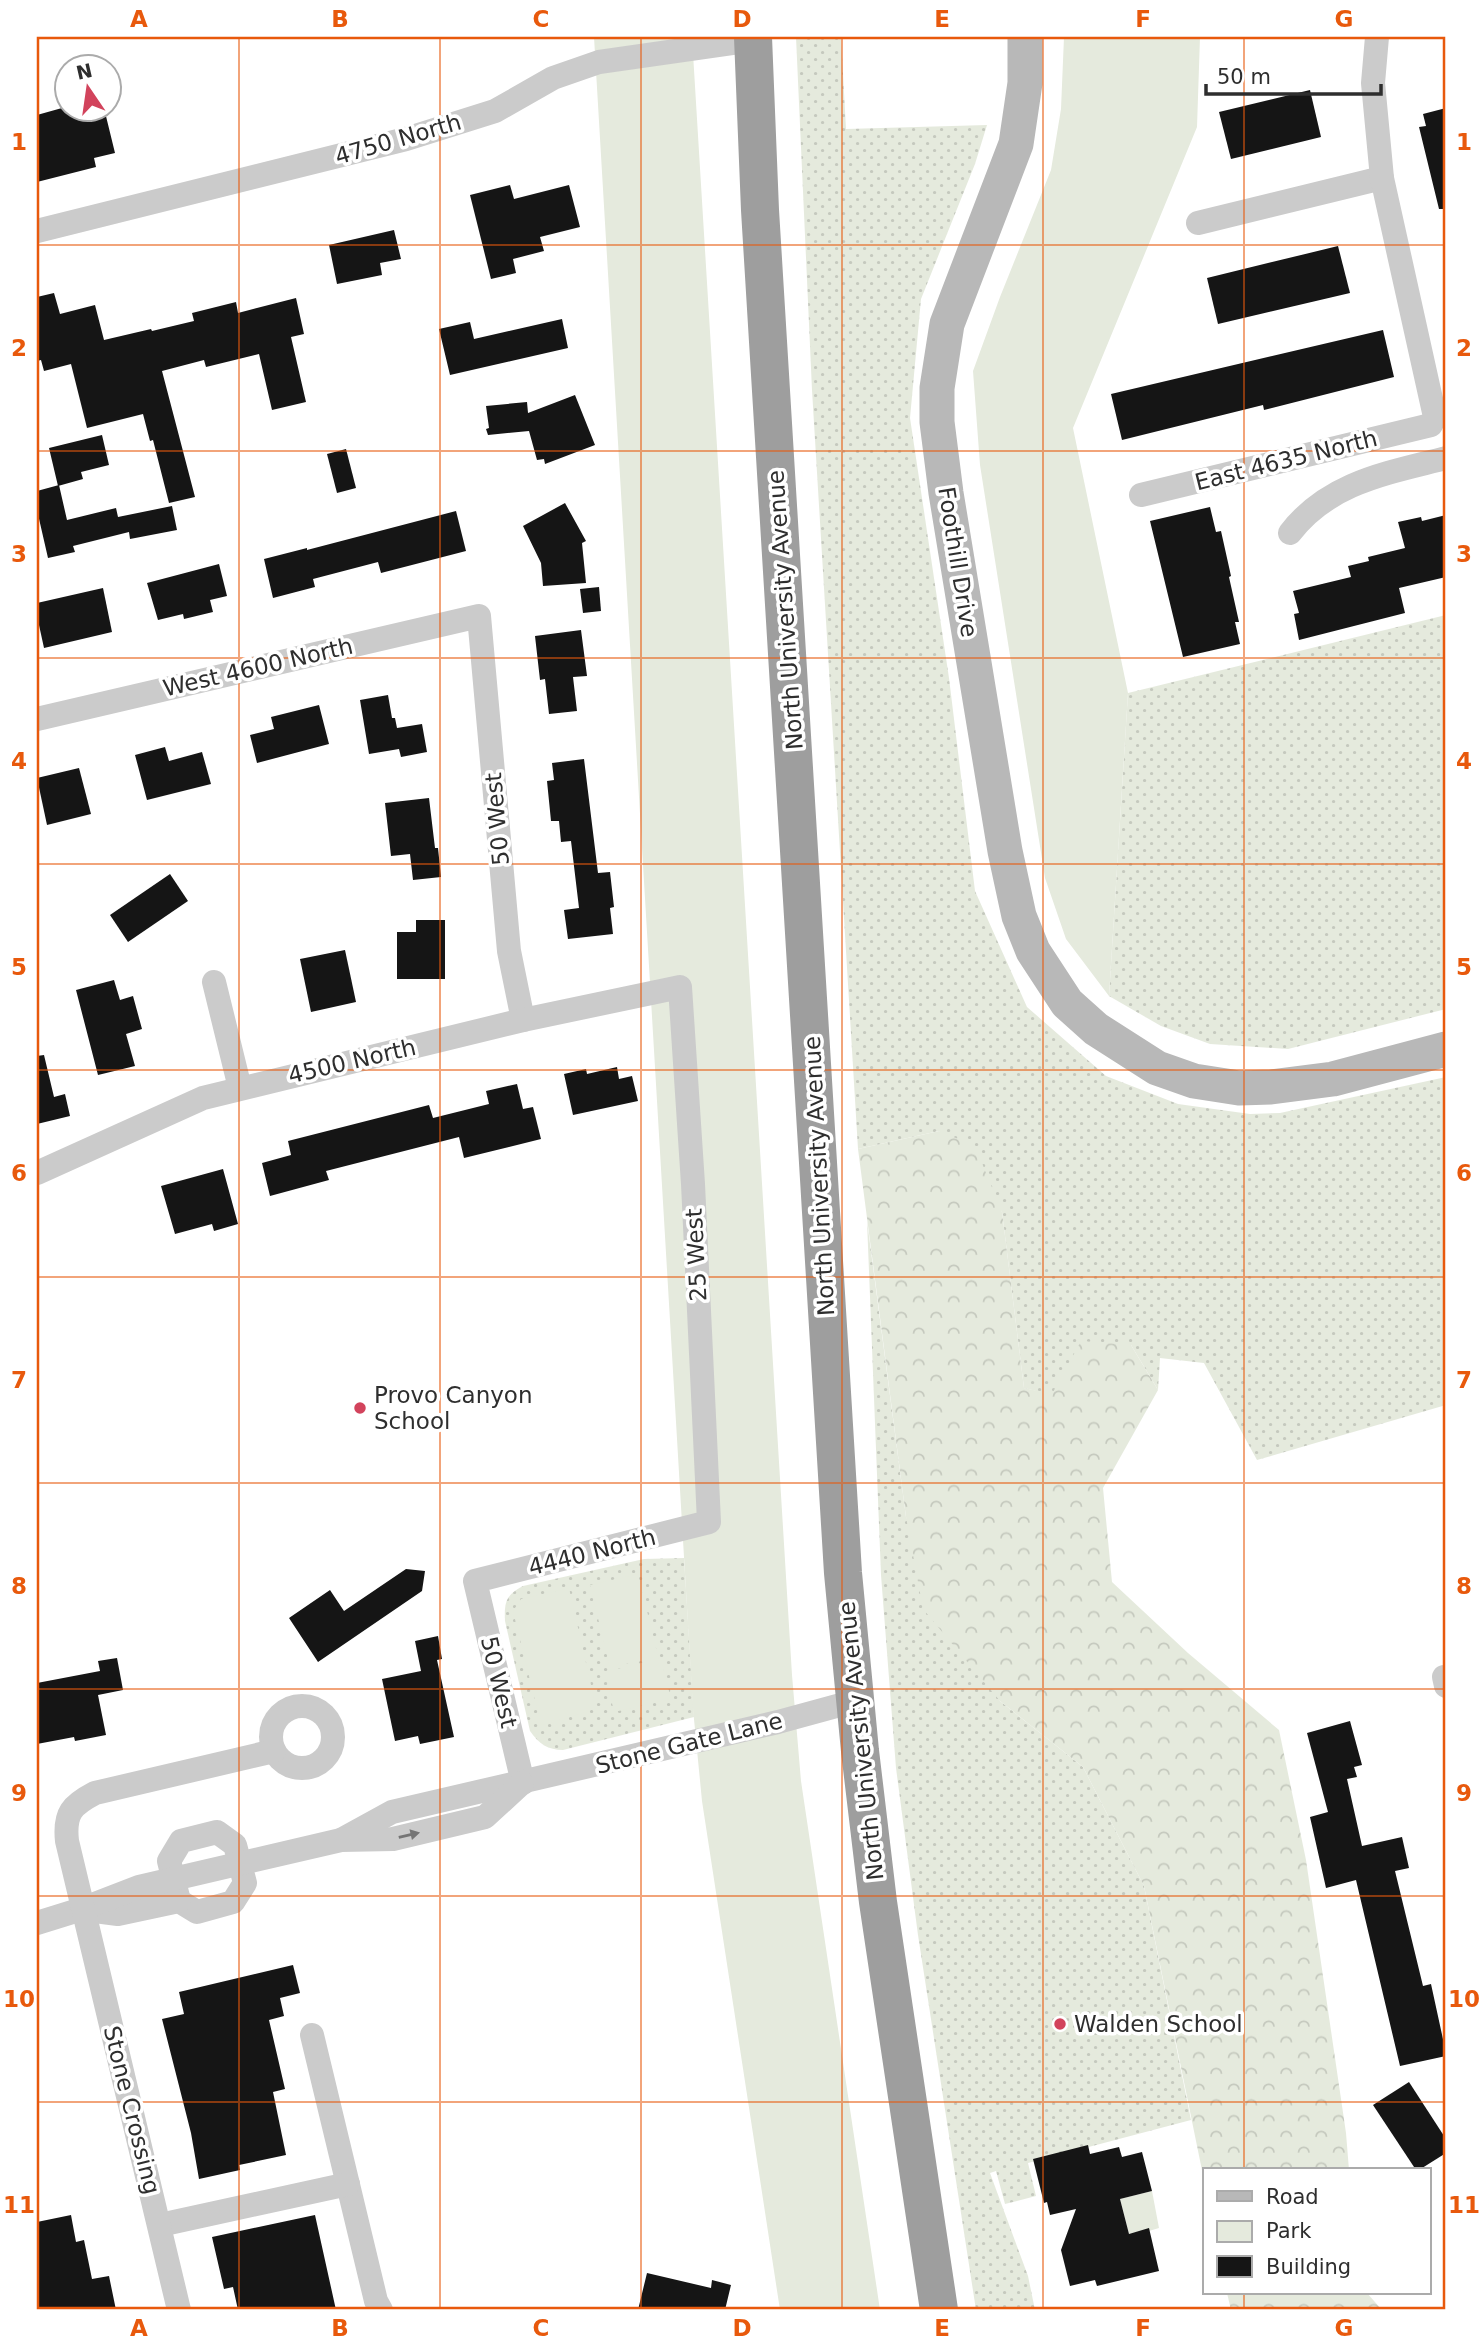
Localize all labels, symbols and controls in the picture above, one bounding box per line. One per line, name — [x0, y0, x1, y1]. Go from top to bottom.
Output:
text: A — [130, 6, 148, 32]
text: B — [331, 6, 349, 32]
text: C — [533, 6, 549, 32]
text: D — [732, 6, 752, 32]
text: E — [934, 6, 950, 32]
text: F — [1135, 6, 1151, 32]
text: G — [1335, 6, 1353, 32]
north arrow — [52, 52, 122, 122]
scale bar — [1206, 52, 1382, 96]
text: N — [74, 59, 94, 84]
text: 50 m — [1217, 65, 1271, 89]
street label: 4750 North — [332, 109, 464, 169]
text: 1 — [11, 129, 27, 155]
text: 1 — [1456, 129, 1472, 155]
text: 2 — [11, 335, 27, 361]
text: 2 — [1456, 335, 1472, 361]
street label: East 4635 North — [1192, 425, 1380, 495]
street label: North University Avenue — [762, 469, 808, 751]
street label: Foothill Drive — [933, 485, 983, 639]
text: 3 — [11, 541, 27, 567]
text: 3 — [1456, 541, 1472, 567]
street label: West 4600 North — [161, 633, 355, 701]
text: 4 — [11, 748, 27, 774]
text: 4 — [1456, 748, 1472, 774]
street label: 50 West — [480, 771, 514, 867]
text: 5 — [11, 954, 27, 980]
text: 5 — [1456, 954, 1472, 980]
street label: 4500 North — [286, 1034, 418, 1088]
street label: North University Avenue — [799, 1035, 839, 1317]
text: 6 — [11, 1160, 27, 1186]
text: 6 — [1456, 1160, 1472, 1186]
street label: 25 West — [681, 1208, 711, 1302]
text: 7 — [11, 1367, 27, 1393]
text: 7 — [1456, 1367, 1472, 1393]
place label: Provo Canyon School — [374, 1382, 532, 1434]
marker: Provo Canyon School — [352, 1400, 368, 1416]
street label: 4440 North — [526, 1524, 658, 1580]
text: 8 — [11, 1573, 27, 1599]
text: 8 — [1456, 1573, 1472, 1599]
street label: North University Avenue — [833, 1600, 889, 1882]
street label: 50 West — [476, 1634, 522, 1730]
street label: Stone Gate Lane — [593, 1707, 785, 1779]
text: 9 — [11, 1780, 27, 1806]
text: 9 — [1456, 1780, 1472, 1806]
one-way arrow — [398, 1829, 420, 1840]
text: 10 — [3, 1986, 35, 2012]
text: 10 — [1448, 1986, 1480, 2012]
place label: Walden School — [1074, 2011, 1243, 2037]
marker: Walden School — [1052, 2016, 1068, 2032]
street label: Stone Crossing — [99, 2023, 165, 2197]
legend — [1203, 2168, 1430, 2294]
text: Road — [1266, 2185, 1319, 2209]
text: 11 — [3, 2192, 35, 2218]
text: 11 — [1448, 2192, 1480, 2218]
text: Park — [1266, 2219, 1312, 2243]
text: Building — [1266, 2255, 1351, 2279]
text: A — [130, 2315, 148, 2341]
text: B — [331, 2315, 349, 2341]
text: C — [533, 2315, 549, 2341]
text: D — [732, 2315, 752, 2341]
text: E — [934, 2315, 950, 2341]
text: F — [1135, 2315, 1151, 2341]
text: G — [1335, 2315, 1353, 2341]

